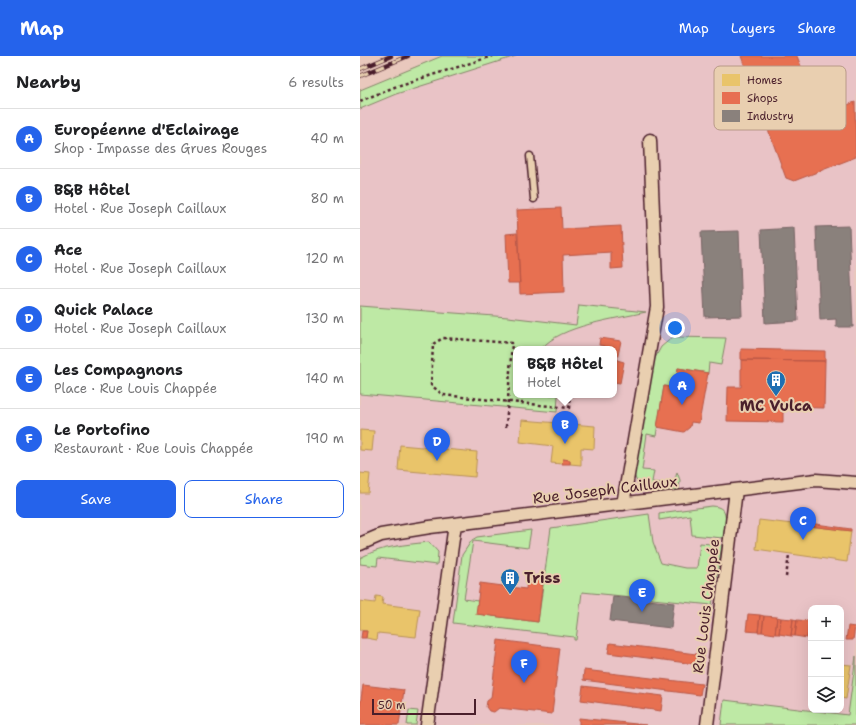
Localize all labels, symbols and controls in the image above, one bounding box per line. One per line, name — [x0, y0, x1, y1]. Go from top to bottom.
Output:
text: Map — [20, 16, 64, 41]
text: Map — [679, 19, 709, 37]
text: Layers — [731, 19, 775, 37]
text: Share — [797, 19, 836, 37]
legend — [714, 66, 846, 130]
text: Nearby — [16, 71, 81, 93]
text: Homes — [747, 73, 783, 88]
text: 6 results — [288, 74, 344, 91]
text: Shops — [747, 91, 778, 106]
text: Industry — [747, 109, 794, 124]
text: Européenne d'Eclairage — [54, 120, 239, 140]
text: A — [24, 130, 34, 147]
text: 40 m — [310, 130, 344, 147]
text: Shop · Impasse des Grues Rouges — [54, 140, 267, 157]
text: B&B Hôtel — [54, 180, 130, 200]
text: B — [25, 190, 33, 207]
text: 80 m — [310, 190, 344, 207]
text: Hotel · Rue Joseph Caillaux — [54, 200, 226, 217]
text: Ace — [54, 240, 83, 260]
text: C — [25, 250, 33, 267]
text: 120 m — [306, 250, 344, 267]
text: Hotel · Rue Joseph Caillaux — [54, 260, 226, 277]
text: Quick Palace — [54, 300, 153, 320]
text: D — [24, 310, 34, 327]
text: 130 m — [306, 310, 344, 327]
your location — [665, 318, 685, 338]
text: Hotel · Rue Joseph Caillaux — [54, 320, 226, 337]
popup — [513, 346, 617, 398]
text: B&B Hôtel — [527, 354, 603, 374]
text: Les Compagnons — [54, 360, 183, 380]
building icon: MC Vulca — [765, 369, 787, 397]
text: E — [25, 370, 33, 387]
text: 140 m — [305, 370, 344, 387]
pin: A — [669, 372, 695, 405]
text: Hotel — [527, 374, 561, 391]
text: Place · Rue Louis Chappée — [54, 380, 217, 397]
place label: MC Vulca — [740, 396, 813, 416]
pin: B — [552, 411, 578, 444]
text: Le Portofino — [54, 420, 150, 440]
pin: D — [424, 428, 450, 461]
text: F — [25, 430, 33, 447]
text: 190 m — [305, 430, 344, 447]
text: Restaurant · Rue Louis Chappée — [54, 440, 253, 457]
street label: Rue Joseph Caillaux — [532, 471, 679, 509]
button: Save — [16, 480, 176, 518]
button: Share — [184, 480, 344, 518]
pin: C — [790, 507, 816, 540]
street label: Rue Louis Chappée — [688, 538, 724, 674]
building icon: Triss — [499, 567, 521, 595]
place label: Triss — [524, 568, 561, 588]
pin: E — [629, 579, 655, 612]
map controls — [808, 605, 844, 713]
button: + — [808, 605, 844, 641]
button: − — [808, 641, 844, 677]
pin: F — [511, 650, 537, 683]
button: layers — [808, 677, 844, 713]
scale bar — [372, 697, 476, 716]
text: 50 m — [378, 698, 406, 713]

